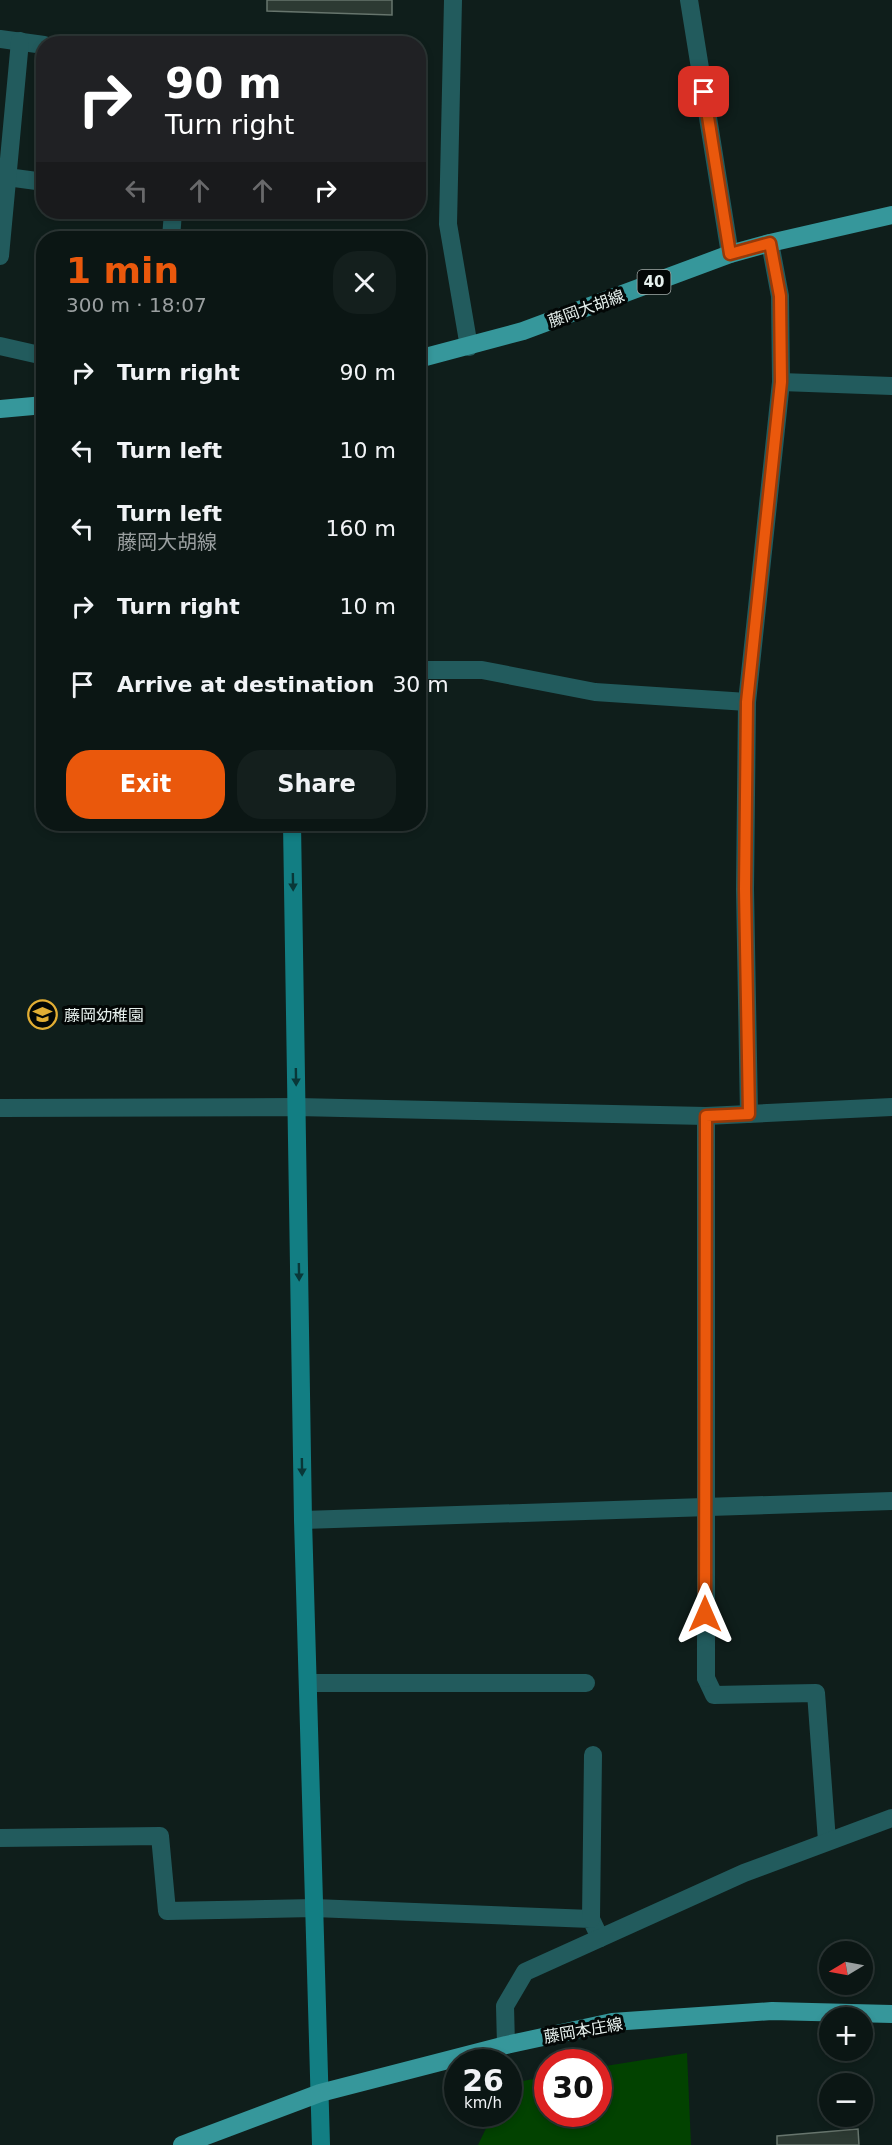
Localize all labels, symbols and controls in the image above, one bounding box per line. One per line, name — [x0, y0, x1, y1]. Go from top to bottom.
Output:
text: 90 m — [165, 59, 282, 108]
icon: right — [66, 60, 144, 138]
pin — [678, 66, 729, 117]
icon: arrive — [687, 75, 720, 108]
text: Turn right — [165, 109, 294, 140]
icon: left — [120, 174, 153, 207]
icon: ahead — [183, 174, 216, 207]
icon: ahead — [246, 174, 279, 207]
icon: right — [309, 174, 342, 207]
text: 1 min — [66, 250, 179, 291]
button: close — [333, 251, 396, 314]
road number: 40 — [638, 270, 670, 294]
street label: 藤岡大胡線 — [545, 286, 627, 331]
text: 300 m · 18:07 — [66, 293, 207, 317]
icon: right — [66, 356, 99, 389]
text: Turn right — [117, 360, 240, 385]
text: 90 m — [340, 360, 396, 385]
icon: left — [66, 434, 99, 467]
text: Turn left — [117, 438, 222, 463]
text: 10 m — [340, 438, 396, 463]
text: Turn left — [117, 501, 222, 526]
icon: left — [66, 512, 99, 545]
text: 160 m — [326, 516, 396, 541]
text: 藤岡大胡線 — [117, 530, 217, 554]
icon: right — [66, 590, 99, 623]
text: Turn right — [117, 594, 240, 619]
text: 10 m — [340, 594, 396, 619]
icon: arrive — [66, 668, 99, 701]
text: Arrive at destination — [117, 672, 374, 697]
text: 30 m — [392, 672, 449, 697]
button: Exit — [66, 750, 225, 819]
button: Share — [237, 750, 396, 819]
one-way arrow — [288, 872, 298, 891]
school or university icon: 藤岡幼稚園 — [27, 999, 59, 1031]
place label: 藤岡幼稚園 — [64, 1006, 144, 1025]
one-way arrow — [292, 1067, 301, 1086]
one-way arrow — [295, 1262, 304, 1281]
one-way arrow — [297, 1457, 307, 1476]
position arrow — [673, 1582, 737, 1646]
north arrow — [819, 1941, 873, 1995]
map controls — [819, 1941, 873, 2127]
button: + — [819, 2007, 873, 2061]
street label: 藤岡本庄線 — [542, 2014, 624, 2047]
speed limit sign: 30 — [534, 2049, 612, 2127]
text: 26 — [462, 2063, 504, 2098]
button: − — [819, 2073, 873, 2127]
text: km/h — [464, 2094, 502, 2112]

